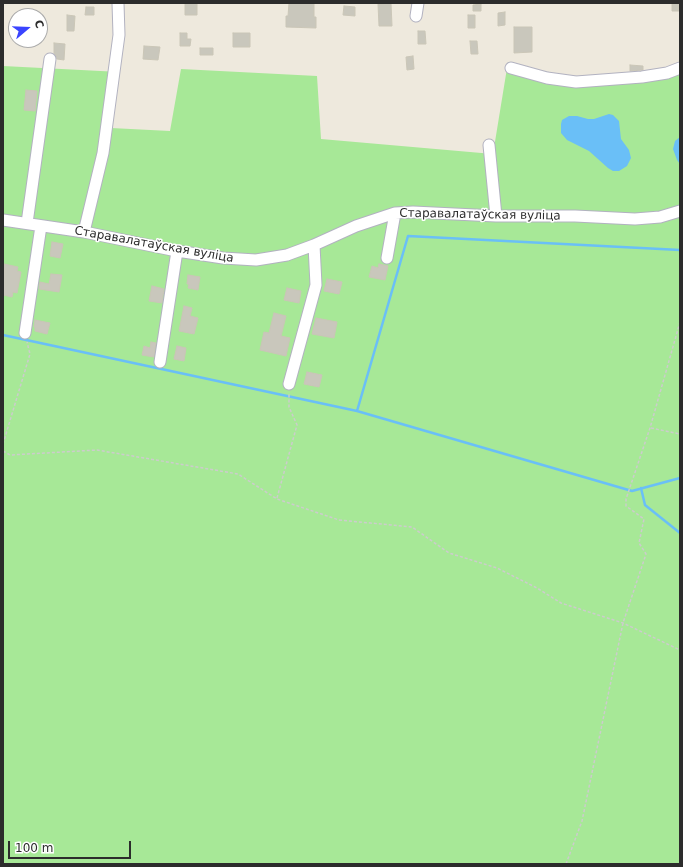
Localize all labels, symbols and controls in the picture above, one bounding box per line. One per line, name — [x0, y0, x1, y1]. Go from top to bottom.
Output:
north arrow — [8, 8, 48, 48]
text: С — [31, 18, 46, 30]
street label: Старавалатаўская вуліца — [399, 206, 561, 224]
street label: Старавалатаўская вуліца — [73, 224, 235, 266]
scale bar — [10, 833, 133, 859]
text: 100 m — [15, 841, 53, 855]

